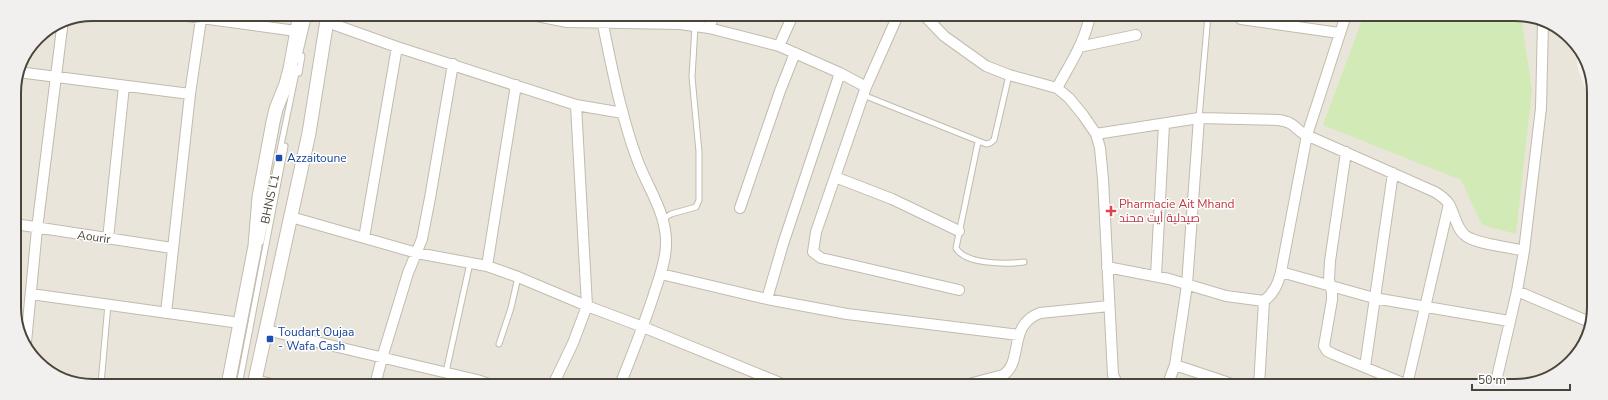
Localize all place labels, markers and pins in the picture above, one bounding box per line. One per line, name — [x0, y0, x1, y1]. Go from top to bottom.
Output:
place label: Azzaitoune — [287, 150, 347, 166]
marker: Azzaitoune — [274, 153, 284, 163]
place label: Pharmacie Ait Mhand صيدلية أيت محند — [1119, 196, 1235, 226]
marker: Pharmacie Ait Mhand صيدلية أيت محند — [1106, 206, 1116, 216]
place label: Toudart Oujaa - Wafa Cash — [278, 324, 354, 354]
marker: Toudart Oujaa - Wafa Cash — [265, 334, 275, 344]

